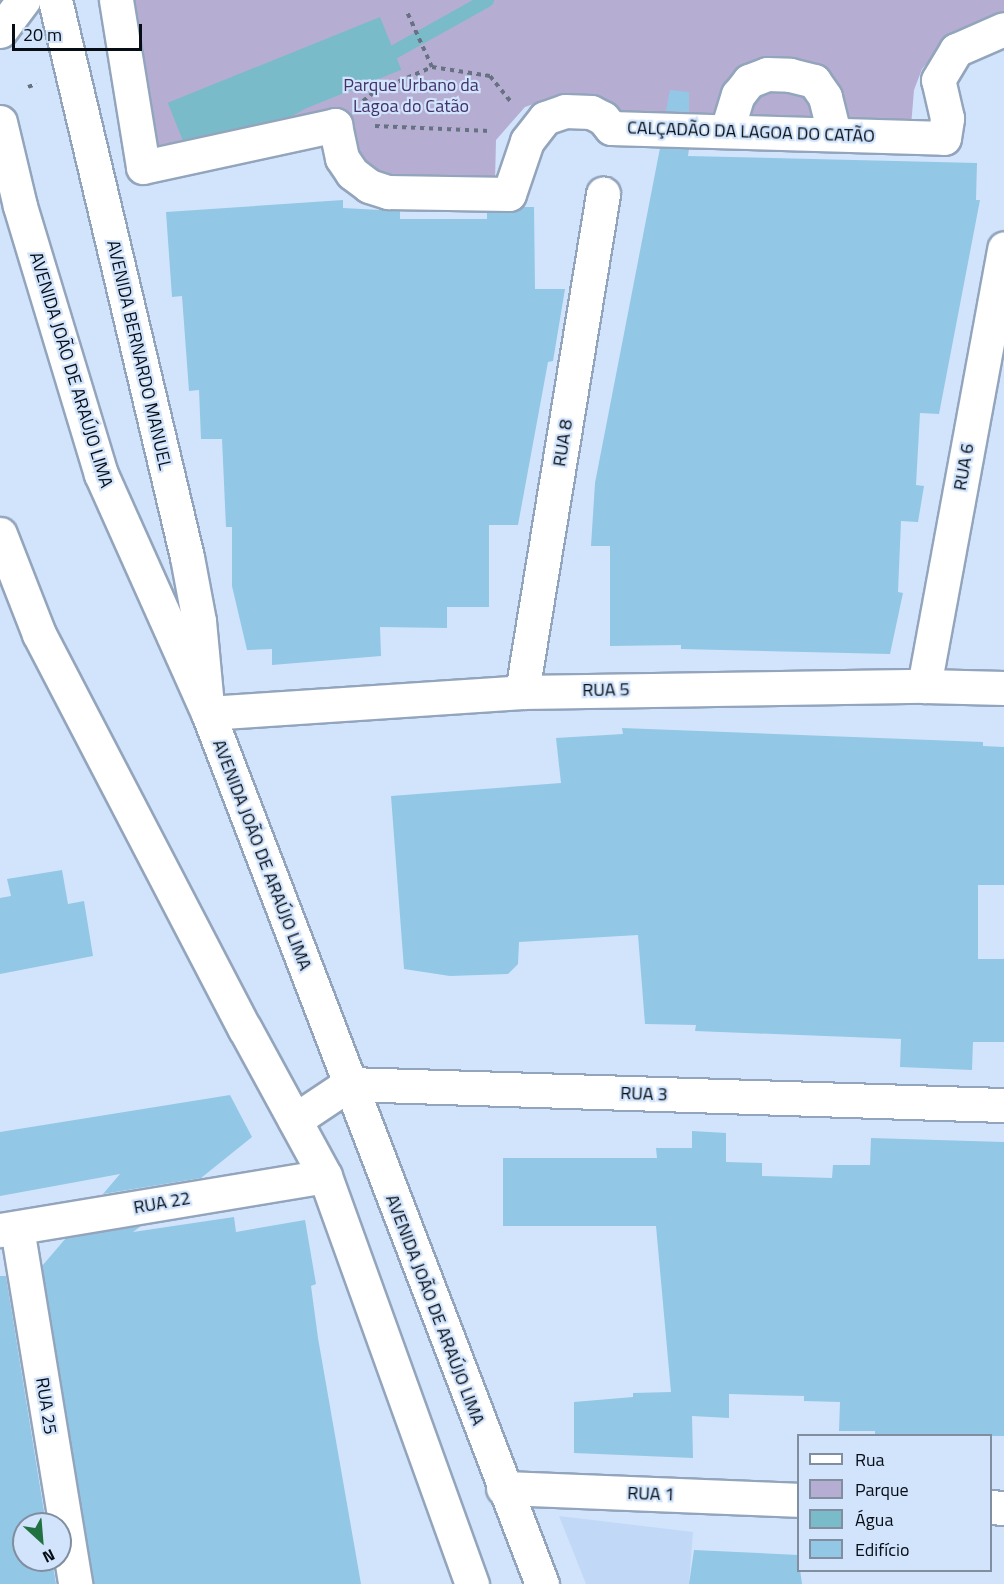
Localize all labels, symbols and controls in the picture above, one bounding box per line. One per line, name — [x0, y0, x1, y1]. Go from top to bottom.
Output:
scale bar — [15, 12, 146, 50]
text: 20 m — [23, 21, 62, 48]
park label: Parque Urbano da Lagoa do Catão — [343, 75, 479, 118]
street label: CALÇADÃO DA LAGOA DO CATÃO — [627, 117, 875, 147]
street label: AVENIDA BERNARDO MANUEL — [102, 238, 176, 472]
street label: AVENIDA JOÃO DE ARAÚJO LIMA — [25, 249, 117, 491]
street label: RUA 8 — [549, 418, 577, 468]
street label: RUA 6 — [949, 442, 979, 492]
street label: RUA 5 — [582, 679, 630, 701]
street label: AVENIDA JOÃO DE ARAÚJO LIMA — [208, 736, 316, 974]
street label: RUA 3 — [620, 1082, 668, 1106]
street label: RUA 22 — [132, 1187, 192, 1219]
street label: AVENIDA JOÃO DE ARAÚJO LIMA — [381, 1191, 489, 1429]
street label: RUA 25 — [31, 1376, 61, 1436]
legend — [797, 1434, 992, 1572]
text: Rua — [855, 1446, 885, 1473]
text: Parque — [855, 1476, 909, 1503]
street label: RUA 1 — [627, 1482, 675, 1506]
text: Água — [855, 1506, 893, 1533]
north arrow — [12, 1512, 72, 1572]
text: Edifício — [855, 1536, 909, 1563]
text: N — [39, 1543, 59, 1570]

